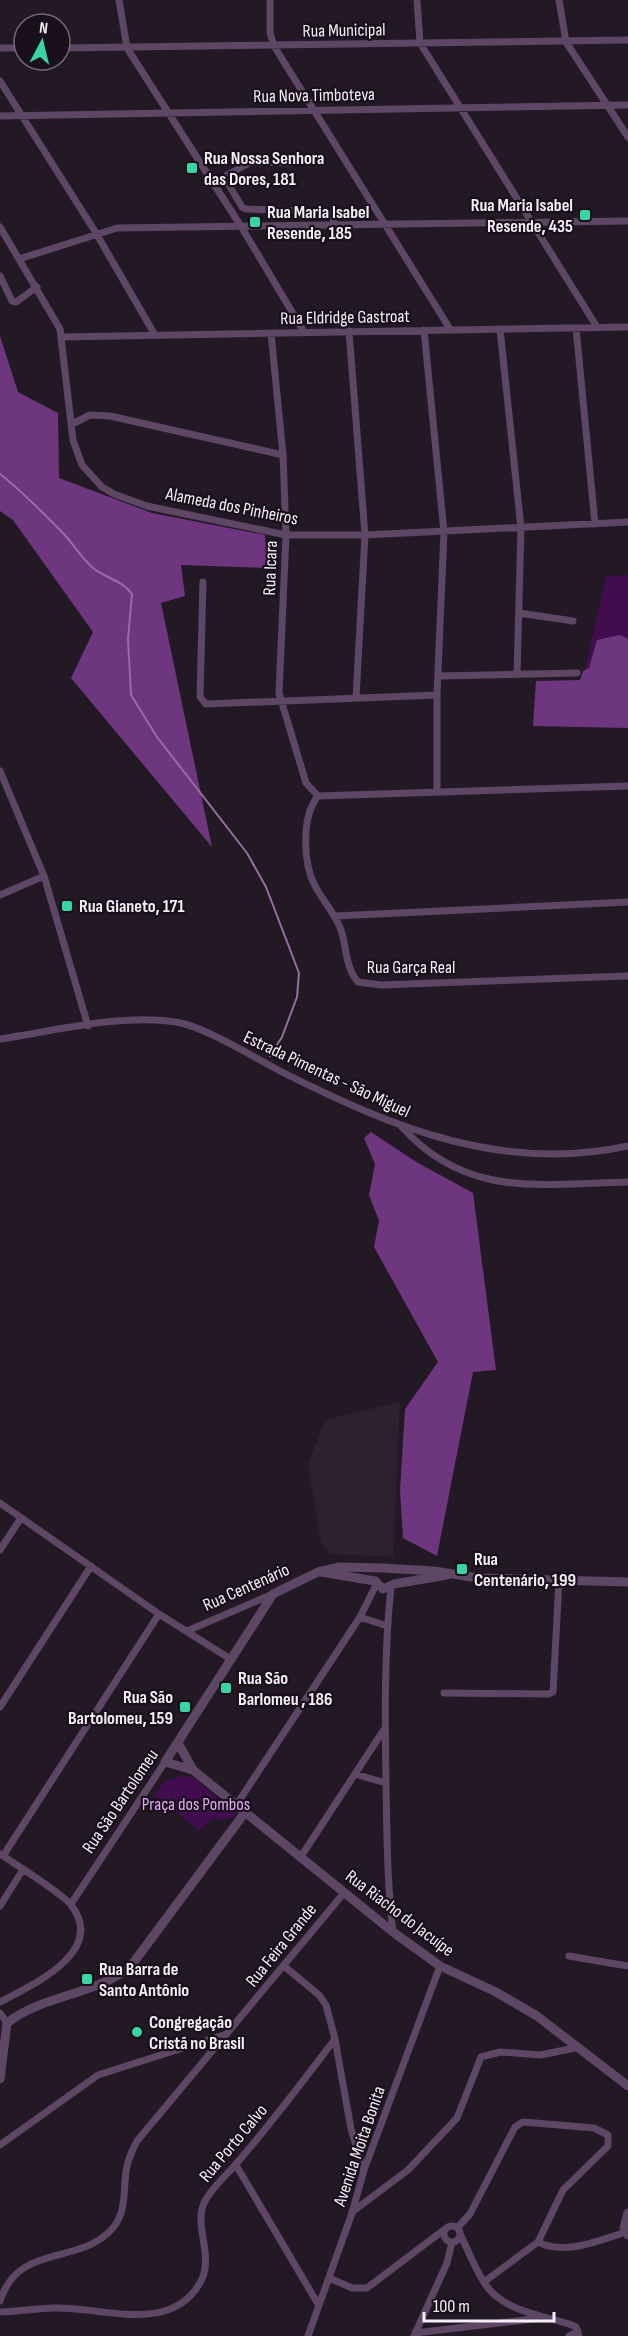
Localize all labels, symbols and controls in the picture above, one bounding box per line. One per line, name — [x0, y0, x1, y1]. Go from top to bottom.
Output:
north arrow — [12, 12, 72, 72]
text: N — [38, 19, 49, 39]
street label: Rua Municipal — [302, 19, 386, 42]
street label: Rua Nova Timboteva — [253, 84, 375, 107]
place label: Rua Nossa Senhora das Dores, 181 — [204, 148, 324, 190]
marker: Rua Nossa Senhora das Dores, 181 — [185, 161, 199, 175]
place label: Rua Maria Isabel Resende, 435 — [471, 195, 573, 237]
place label: Rua Maria Isabel Resende, 185 — [267, 202, 369, 244]
marker: Rua Maria Isabel Resende, 435 — [578, 208, 592, 222]
marker: Rua Maria Isabel Resende, 185 — [248, 215, 262, 229]
street label: Rua Eldridge Gastroat — [280, 306, 411, 329]
street label: Alameda dos Pinheiros — [163, 483, 300, 530]
street label: Rua Icara — [259, 540, 282, 596]
place label: Rua Gianeto, 171 — [79, 896, 185, 917]
marker: Rua Gianeto, 171 — [60, 899, 74, 913]
street label: Rua Garça Real — [367, 957, 455, 978]
street label: Estrada Pimentas - São Miguel — [240, 1027, 413, 1122]
place label: Rua Centenário, 199 — [474, 1549, 576, 1591]
street label: Rua Centenário — [200, 1559, 293, 1616]
marker: Rua Centenário, 199 — [455, 1562, 469, 1576]
place label: Rua São Barlomeu , 186 — [238, 1668, 332, 1710]
marker: Rua São Barlomeu , 186 — [219, 1681, 233, 1695]
place label: Rua São Bartolomeu, 159 — [68, 1687, 173, 1729]
marker: Rua São Bartolomeu, 159 — [178, 1700, 192, 1714]
street label: Rua São Bartolomeu — [78, 1745, 163, 1857]
park label: Praça dos Pombos — [142, 1794, 250, 1815]
street label: Rua Riacho do Jacuípe — [341, 1866, 458, 1961]
street label: Rua Feira Grande — [242, 1900, 321, 1991]
place label: Rua Barra de Santo Antônio — [99, 1959, 189, 2001]
marker: Rua Barra de Santo Antônio — [80, 1972, 94, 1986]
place label: Congregação Cristã no Brasil — [149, 2012, 245, 2054]
marker: Congregação Cristã no Brasil — [130, 2025, 144, 2039]
street label: Avenida Moita Bonita — [329, 2083, 390, 2210]
street label: Rua Porto Calvo — [195, 2100, 272, 2186]
scale bar — [424, 2285, 554, 2323]
text: 100 m — [433, 2296, 470, 2317]

